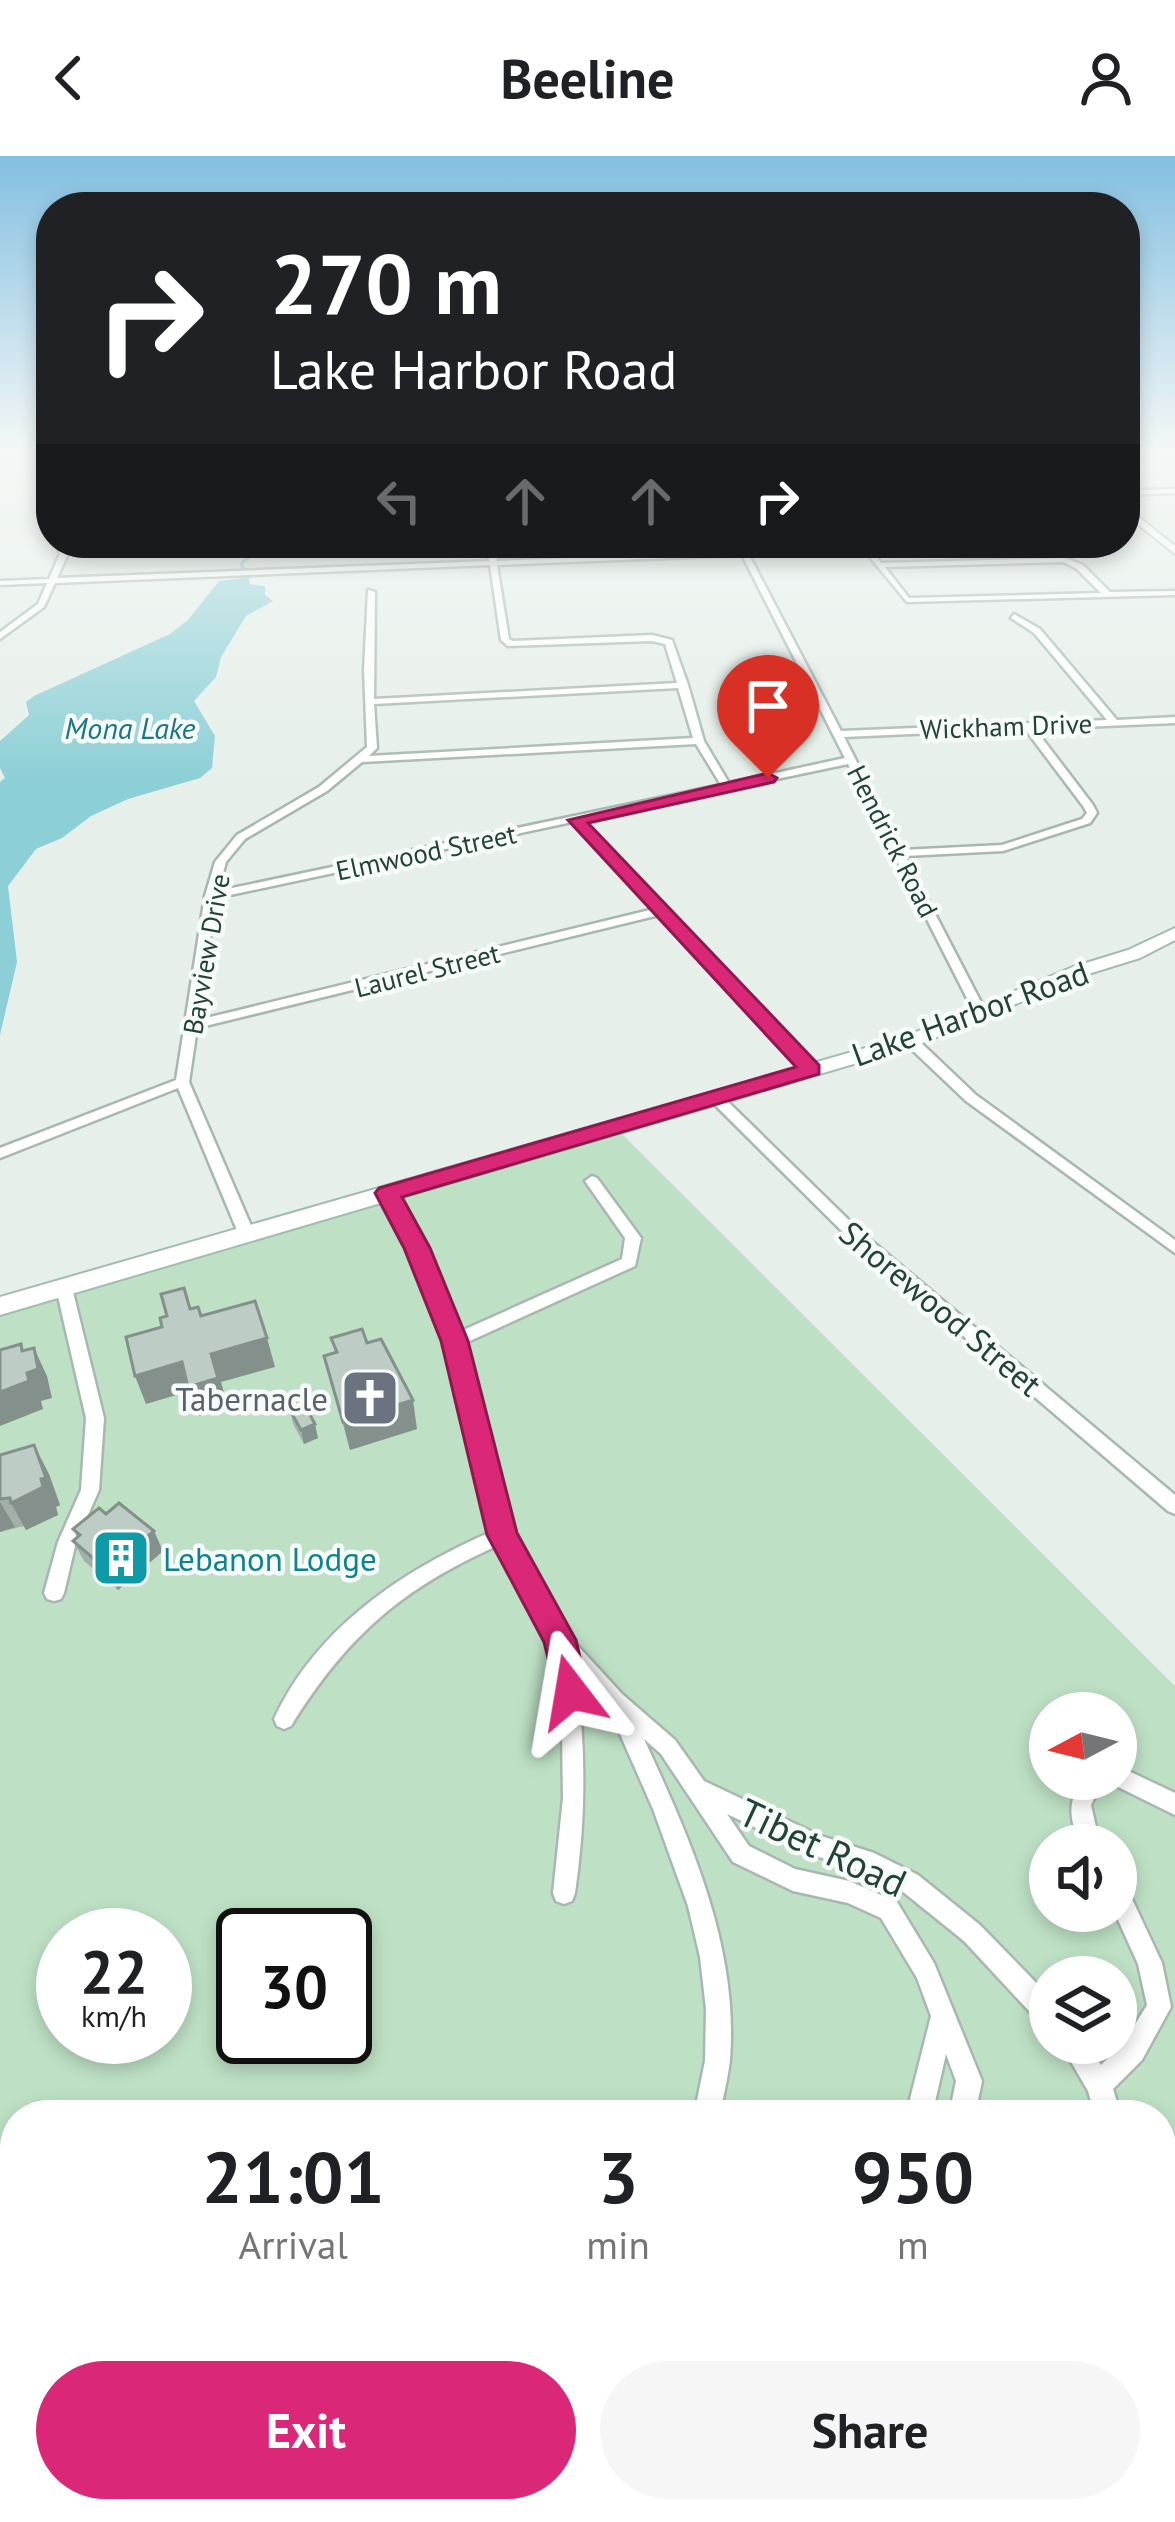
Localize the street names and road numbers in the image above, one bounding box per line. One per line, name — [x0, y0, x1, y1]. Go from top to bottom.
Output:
street label: Wickham Drive — [919, 706, 1093, 746]
street label: Hendrick Road — [840, 759, 946, 923]
street label: Elmwood Street — [333, 816, 519, 888]
street label: Bayview Drive — [175, 871, 237, 1037]
street label: Laurel Street — [351, 936, 503, 1004]
street label: Lake Harbor Road — [846, 950, 1094, 1076]
street label: Shorewood Street — [831, 1211, 1051, 1405]
street label: Tibet Road — [731, 1786, 915, 1908]

